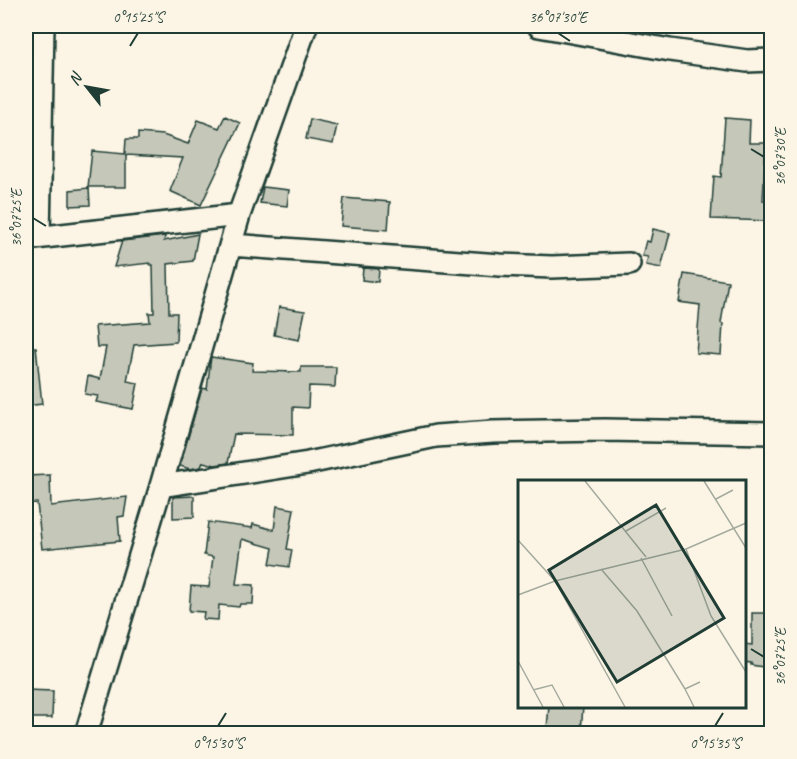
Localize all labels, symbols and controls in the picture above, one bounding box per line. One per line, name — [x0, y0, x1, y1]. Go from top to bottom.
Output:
text: 0°15'25"S — [113, 8, 166, 27]
text: 36°07'30"E — [529, 8, 589, 27]
north arrow — [57, 57, 117, 117]
text: N — [64, 68, 88, 89]
text: 36°07'30"E — [771, 126, 790, 186]
text: 36°07'25"E — [7, 187, 26, 247]
inset map — [518, 480, 746, 708]
text: 36°07'25"E — [771, 626, 790, 686]
text: 0°15'30"S — [193, 734, 246, 753]
text: 0°15'35"S — [690, 734, 743, 753]

